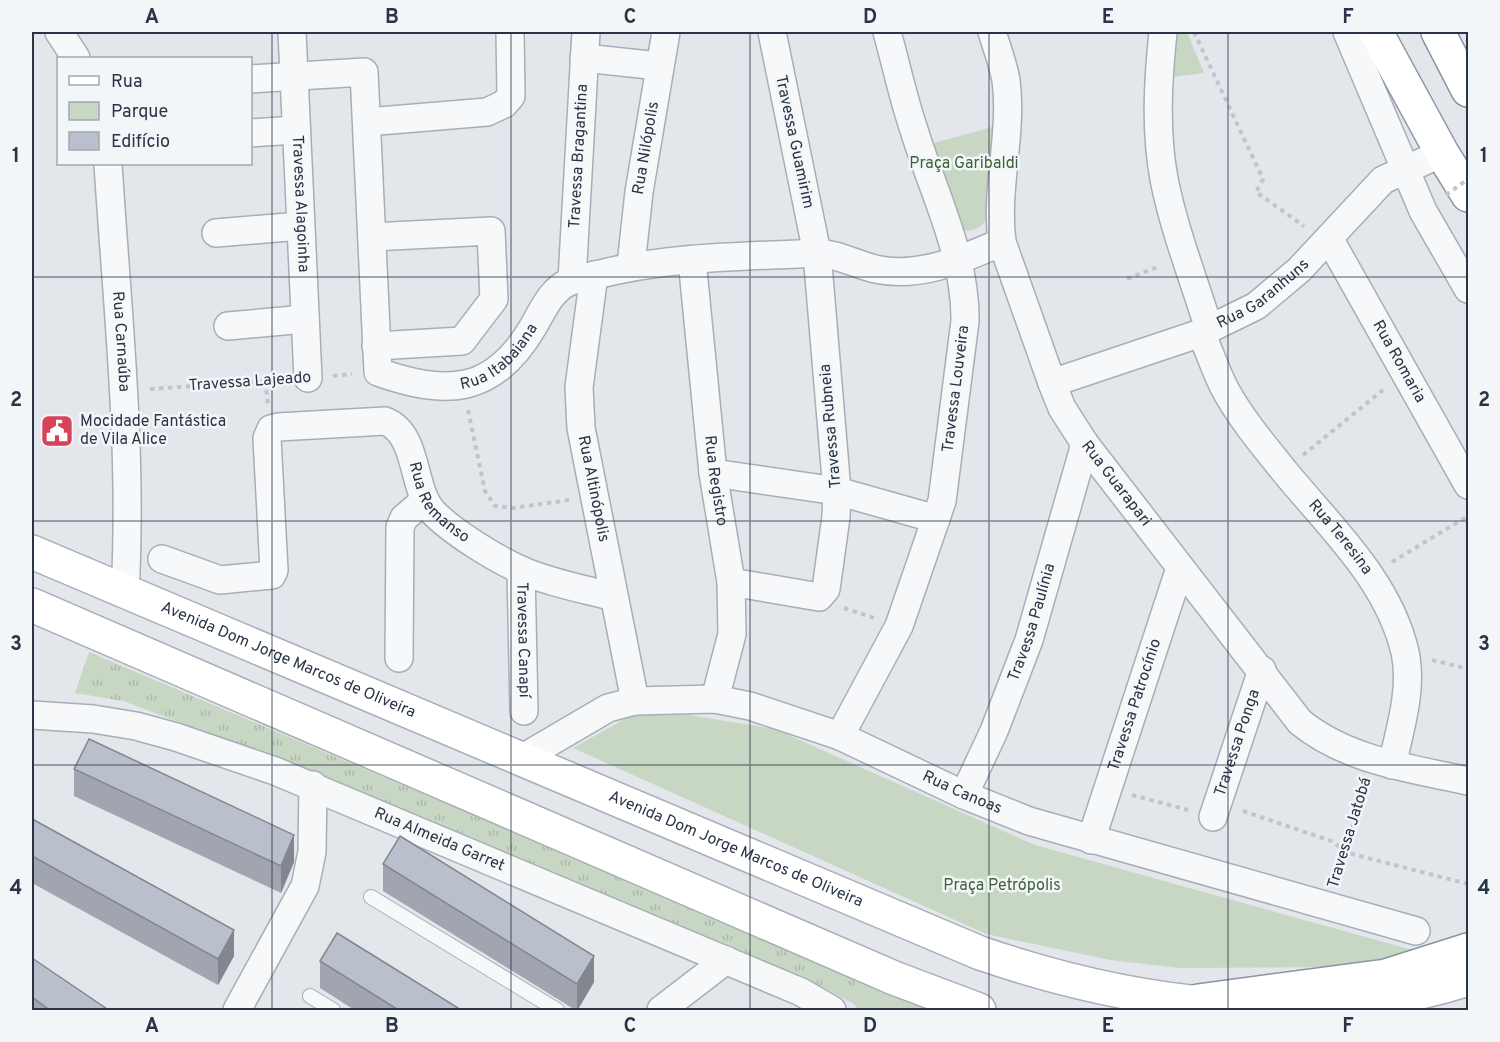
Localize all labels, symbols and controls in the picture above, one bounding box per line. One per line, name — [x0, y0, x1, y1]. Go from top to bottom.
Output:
text: A — [145, 5, 159, 31]
text: B — [385, 5, 399, 31]
text: C — [624, 5, 636, 31]
text: D — [863, 5, 877, 31]
text: E — [1102, 5, 1114, 31]
text: F — [1342, 5, 1354, 31]
legend — [57, 57, 252, 165]
text: Rua — [111, 71, 142, 94]
street label: Travessa Guamirim — [770, 73, 818, 211]
street label: Travessa Bragantina — [565, 83, 593, 229]
street label: Rua Nilópolis — [629, 100, 664, 196]
text: Parque — [111, 101, 168, 124]
text: Edifício — [111, 131, 170, 154]
street label: Travessa Alagoinha — [287, 135, 313, 273]
text: 1 — [12, 144, 20, 170]
text: 1 — [1480, 144, 1488, 170]
park label: Praça Garibaldi — [909, 154, 1019, 174]
street label: Rua Garanhuns — [1214, 255, 1314, 334]
street label: Rua Carnaúba — [107, 290, 134, 393]
street label: Rua Romaria — [1367, 317, 1430, 407]
street label: Rua Itabaiana — [458, 320, 543, 395]
street label: Travessa Louveira — [938, 324, 974, 454]
street label: Travessa Rubneia — [816, 363, 846, 489]
street label: Travessa Lajeado — [188, 368, 312, 396]
text: 2 — [10, 388, 22, 414]
text: 2 — [1478, 388, 1490, 414]
place label: Mocidade Fantástica de Vila Alice — [80, 412, 226, 450]
public building icon: Mocidade Fantástica de Vila Alice — [39, 413, 75, 449]
street label: Rua Altinópolis — [573, 434, 613, 544]
street label: Rua Registro — [699, 434, 732, 528]
street label: Rua Guarapari — [1076, 437, 1155, 531]
street label: Rua Remanso — [404, 460, 473, 548]
street label: Rua Teresina — [1303, 496, 1377, 579]
street label: Travessa Paulínia — [1004, 561, 1060, 684]
street label: Travessa Canapí — [511, 582, 534, 700]
street label: Avenida Dom Jorge Marcos de Oliveira — [158, 598, 418, 723]
text: 3 — [10, 632, 22, 658]
text: 3 — [1478, 632, 1490, 658]
street label: Travessa Patrocínio — [1104, 636, 1166, 774]
street label: Travessa Ponga — [1211, 687, 1265, 799]
street label: Rua Canoas — [919, 767, 1005, 819]
street label: Travessa Jatobá — [1324, 775, 1376, 891]
street label: Avenida Dom Jorge Marcos de Oliveira — [605, 787, 866, 912]
street label: Rua Almeida Garret — [371, 804, 508, 876]
text: 4 — [10, 876, 22, 902]
park label: Praça Petrópolis — [943, 876, 1061, 896]
text: 4 — [1478, 876, 1490, 902]
text: A — [145, 1014, 159, 1040]
text: B — [385, 1014, 399, 1040]
text: C — [624, 1014, 636, 1040]
text: D — [863, 1014, 877, 1040]
text: E — [1102, 1014, 1114, 1040]
text: F — [1342, 1014, 1354, 1040]

